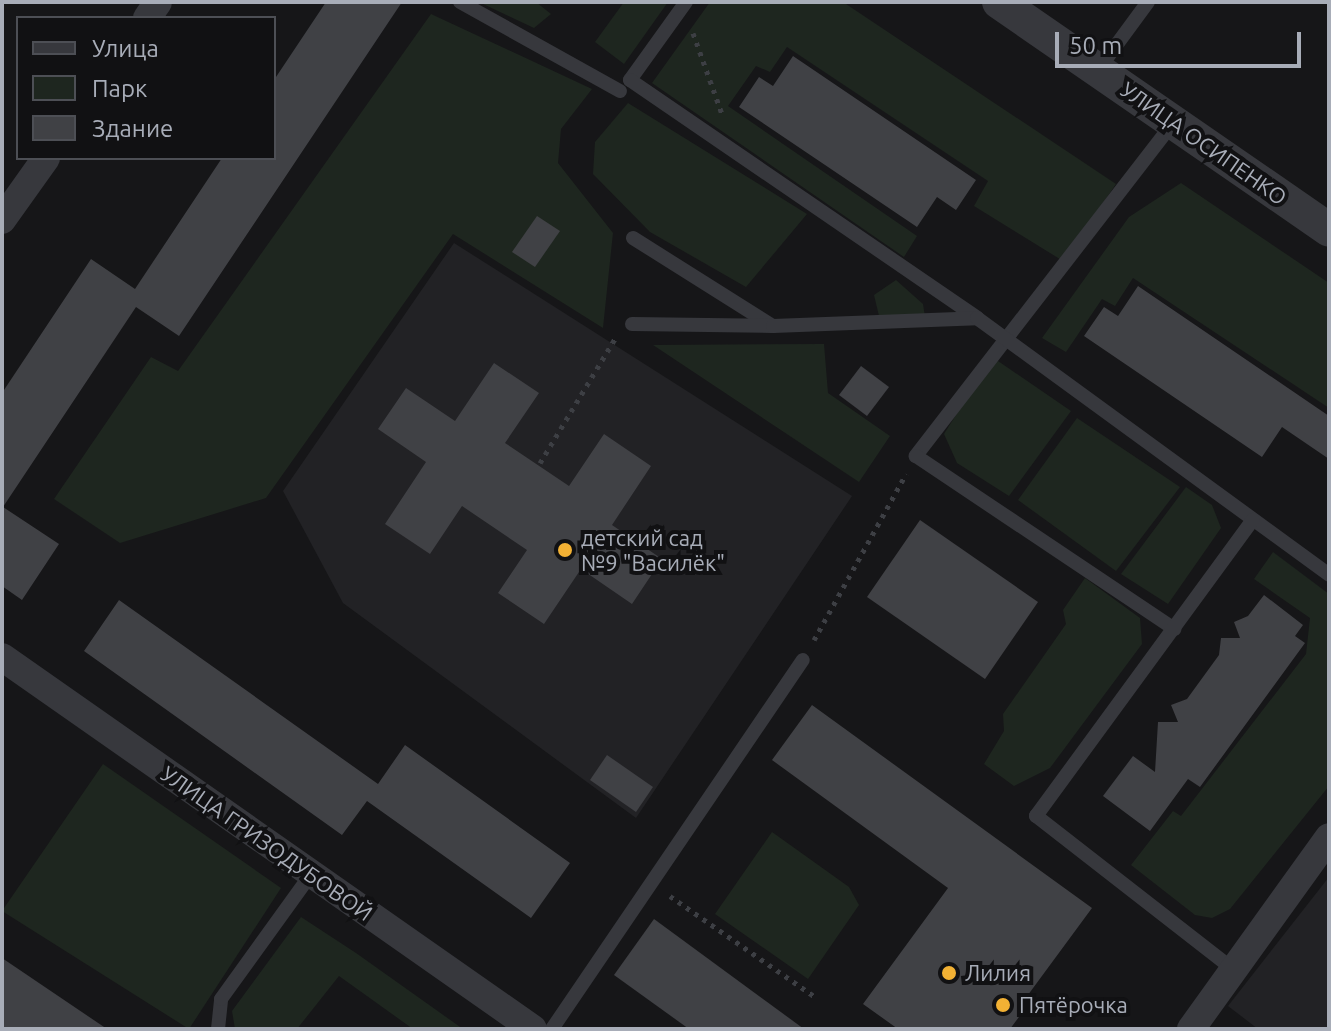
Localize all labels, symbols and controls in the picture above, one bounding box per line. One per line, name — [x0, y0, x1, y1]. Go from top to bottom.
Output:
legend — [16, 16, 276, 160]
scale bar — [1059, 16, 1305, 66]
text: 50 m — [1069, 32, 1122, 59]
text: Улица — [92, 35, 159, 62]
text: Парк — [92, 75, 147, 102]
street label: УЛИЦА ОСИПЕНКО — [1116, 76, 1292, 210]
text: Здание — [92, 115, 173, 142]
place label: детский сад №9 "Василёк" — [581, 524, 725, 576]
marker: детский сад №9 "Василёк" — [556, 541, 574, 559]
street label: УЛИЦА ГРИЗОДУБОВОЙ — [156, 760, 378, 926]
place label: Лилия — [965, 960, 1031, 986]
marker: Лилия — [940, 964, 958, 982]
place label: Пятёрочка — [1019, 992, 1128, 1018]
marker: Пятёрочка — [994, 996, 1012, 1014]

